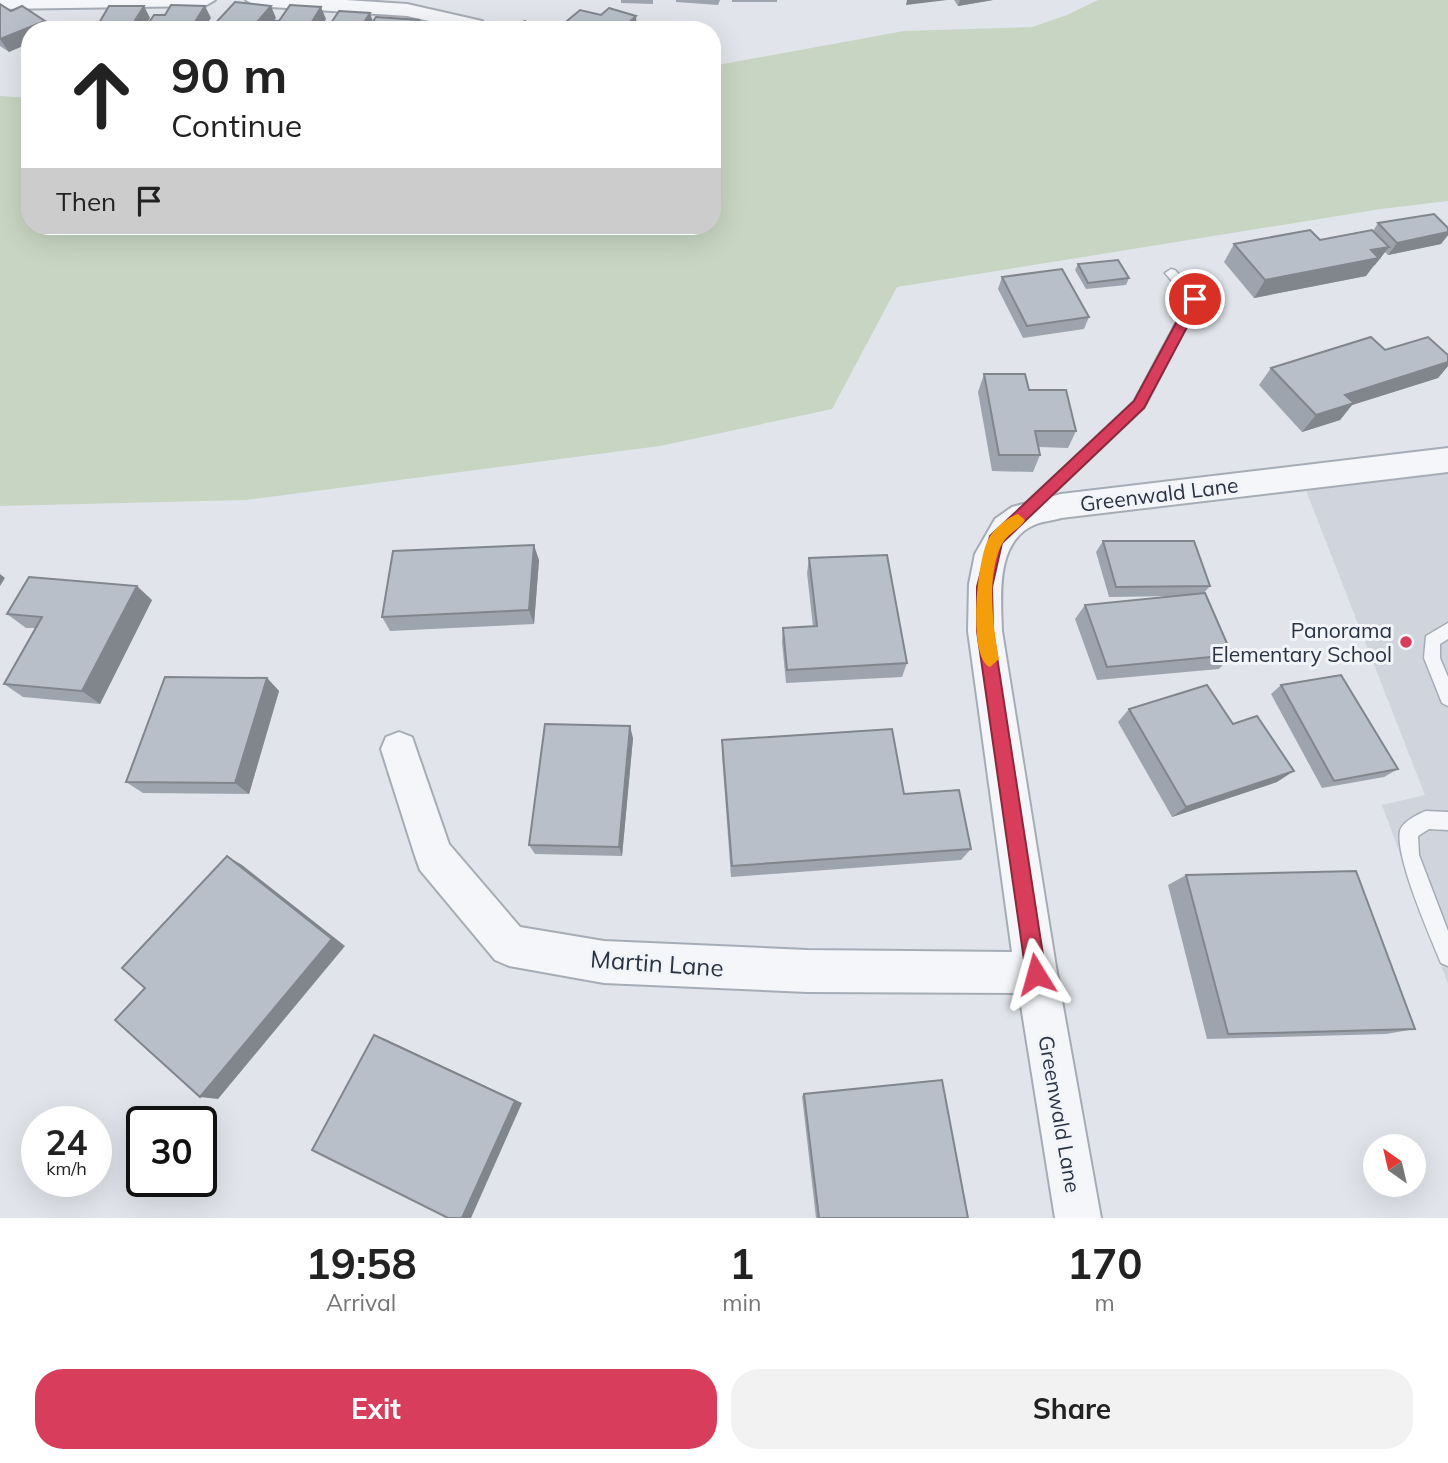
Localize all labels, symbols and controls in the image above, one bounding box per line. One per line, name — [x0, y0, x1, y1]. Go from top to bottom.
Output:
text: 90 m — [171, 44, 287, 105]
icon: ahead — [56, 49, 147, 140]
text: Continue — [171, 105, 302, 145]
icon: arrive — [130, 182, 168, 220]
text: Then — [56, 185, 116, 218]
pin — [1165, 269, 1225, 329]
icon: arrive — [1176, 280, 1214, 318]
street label: Greenwald Lane — [1078, 471, 1240, 517]
place label: Panorama Elementary School — [1211, 617, 1392, 667]
marker: Panorama Elementary School — [1398, 634, 1414, 650]
position arrow — [999, 937, 1073, 1011]
street label: Martin Lane — [589, 943, 725, 983]
street label: Greenwald Lane — [1033, 1033, 1087, 1195]
speed limit sign: 30 — [126, 1106, 217, 1197]
text: 24 — [45, 1120, 88, 1164]
north arrow — [1363, 1134, 1426, 1197]
map controls — [1363, 1134, 1426, 1197]
text: km/h — [46, 1157, 87, 1180]
text: 19:58 — [306, 1237, 417, 1290]
text: 1 — [729, 1237, 754, 1290]
text: 170 — [1067, 1237, 1142, 1290]
text: Arrival — [326, 1288, 396, 1317]
text: min — [722, 1288, 761, 1317]
text: m — [1095, 1288, 1115, 1317]
button: Exit — [35, 1369, 717, 1449]
button: Share — [731, 1369, 1413, 1449]

